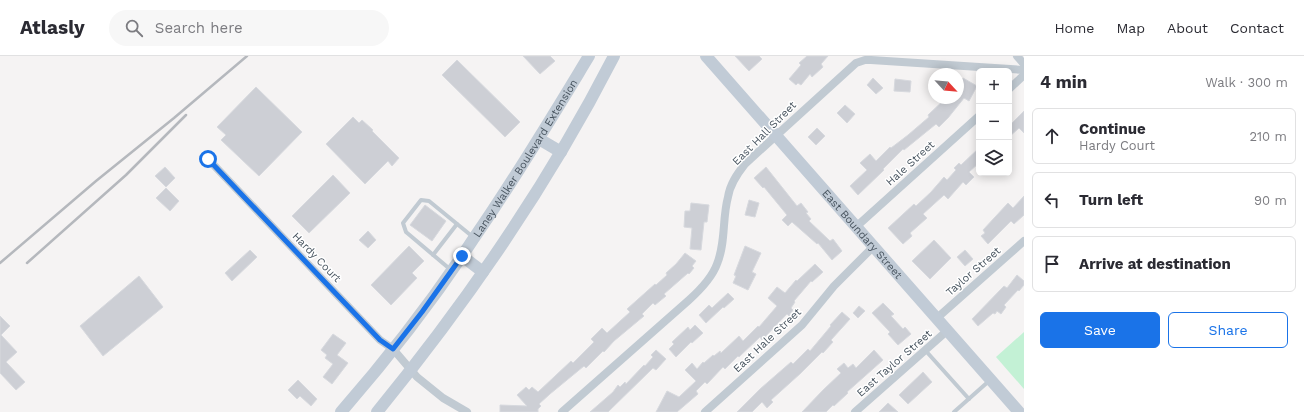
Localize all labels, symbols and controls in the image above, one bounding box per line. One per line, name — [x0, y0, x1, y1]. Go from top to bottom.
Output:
search box — [109, 10, 389, 46]
text: Atlasly — [20, 16, 85, 39]
icon: search — [123, 17, 145, 39]
text: Search here — [155, 19, 243, 37]
text: Home — [1054, 20, 1094, 36]
text: Map — [1116, 20, 1145, 36]
text: About — [1167, 20, 1208, 36]
text: Contact — [1230, 20, 1284, 36]
north arrow — [928, 68, 964, 104]
map controls — [976, 68, 1012, 176]
button: + — [976, 68, 1012, 104]
text: 4 min — [1040, 72, 1087, 92]
text: Walk · 300 m — [1205, 75, 1288, 90]
street label: Laney Walker Boulevard Extension — [470, 77, 580, 240]
street label: East Hall Street — [730, 98, 799, 168]
button: − — [976, 104, 1012, 140]
text: Continue — [1079, 120, 1146, 138]
icon: ahead — [1041, 125, 1063, 147]
text: 210 m — [1249, 129, 1287, 144]
street label: Hale Street — [883, 138, 938, 189]
text: Hardy Court — [1079, 138, 1155, 153]
button: layers — [976, 140, 1012, 176]
route start — [199, 150, 217, 168]
street label: East Boundary Street — [819, 187, 905, 282]
icon: left — [1041, 189, 1063, 211]
text: Turn left — [1079, 191, 1143, 209]
text: 90 m — [1254, 193, 1287, 208]
street label: Hardy Court — [290, 230, 344, 285]
street label: Taylor Street — [943, 244, 1004, 299]
route end — [453, 247, 471, 265]
icon: arrive — [1041, 253, 1063, 275]
text: Arrive at destination — [1079, 255, 1231, 273]
street label: East Hale Street — [731, 305, 804, 375]
button: Save — [1040, 312, 1160, 348]
button: Share — [1168, 312, 1288, 348]
street label: East Taylor Street — [854, 327, 935, 400]

